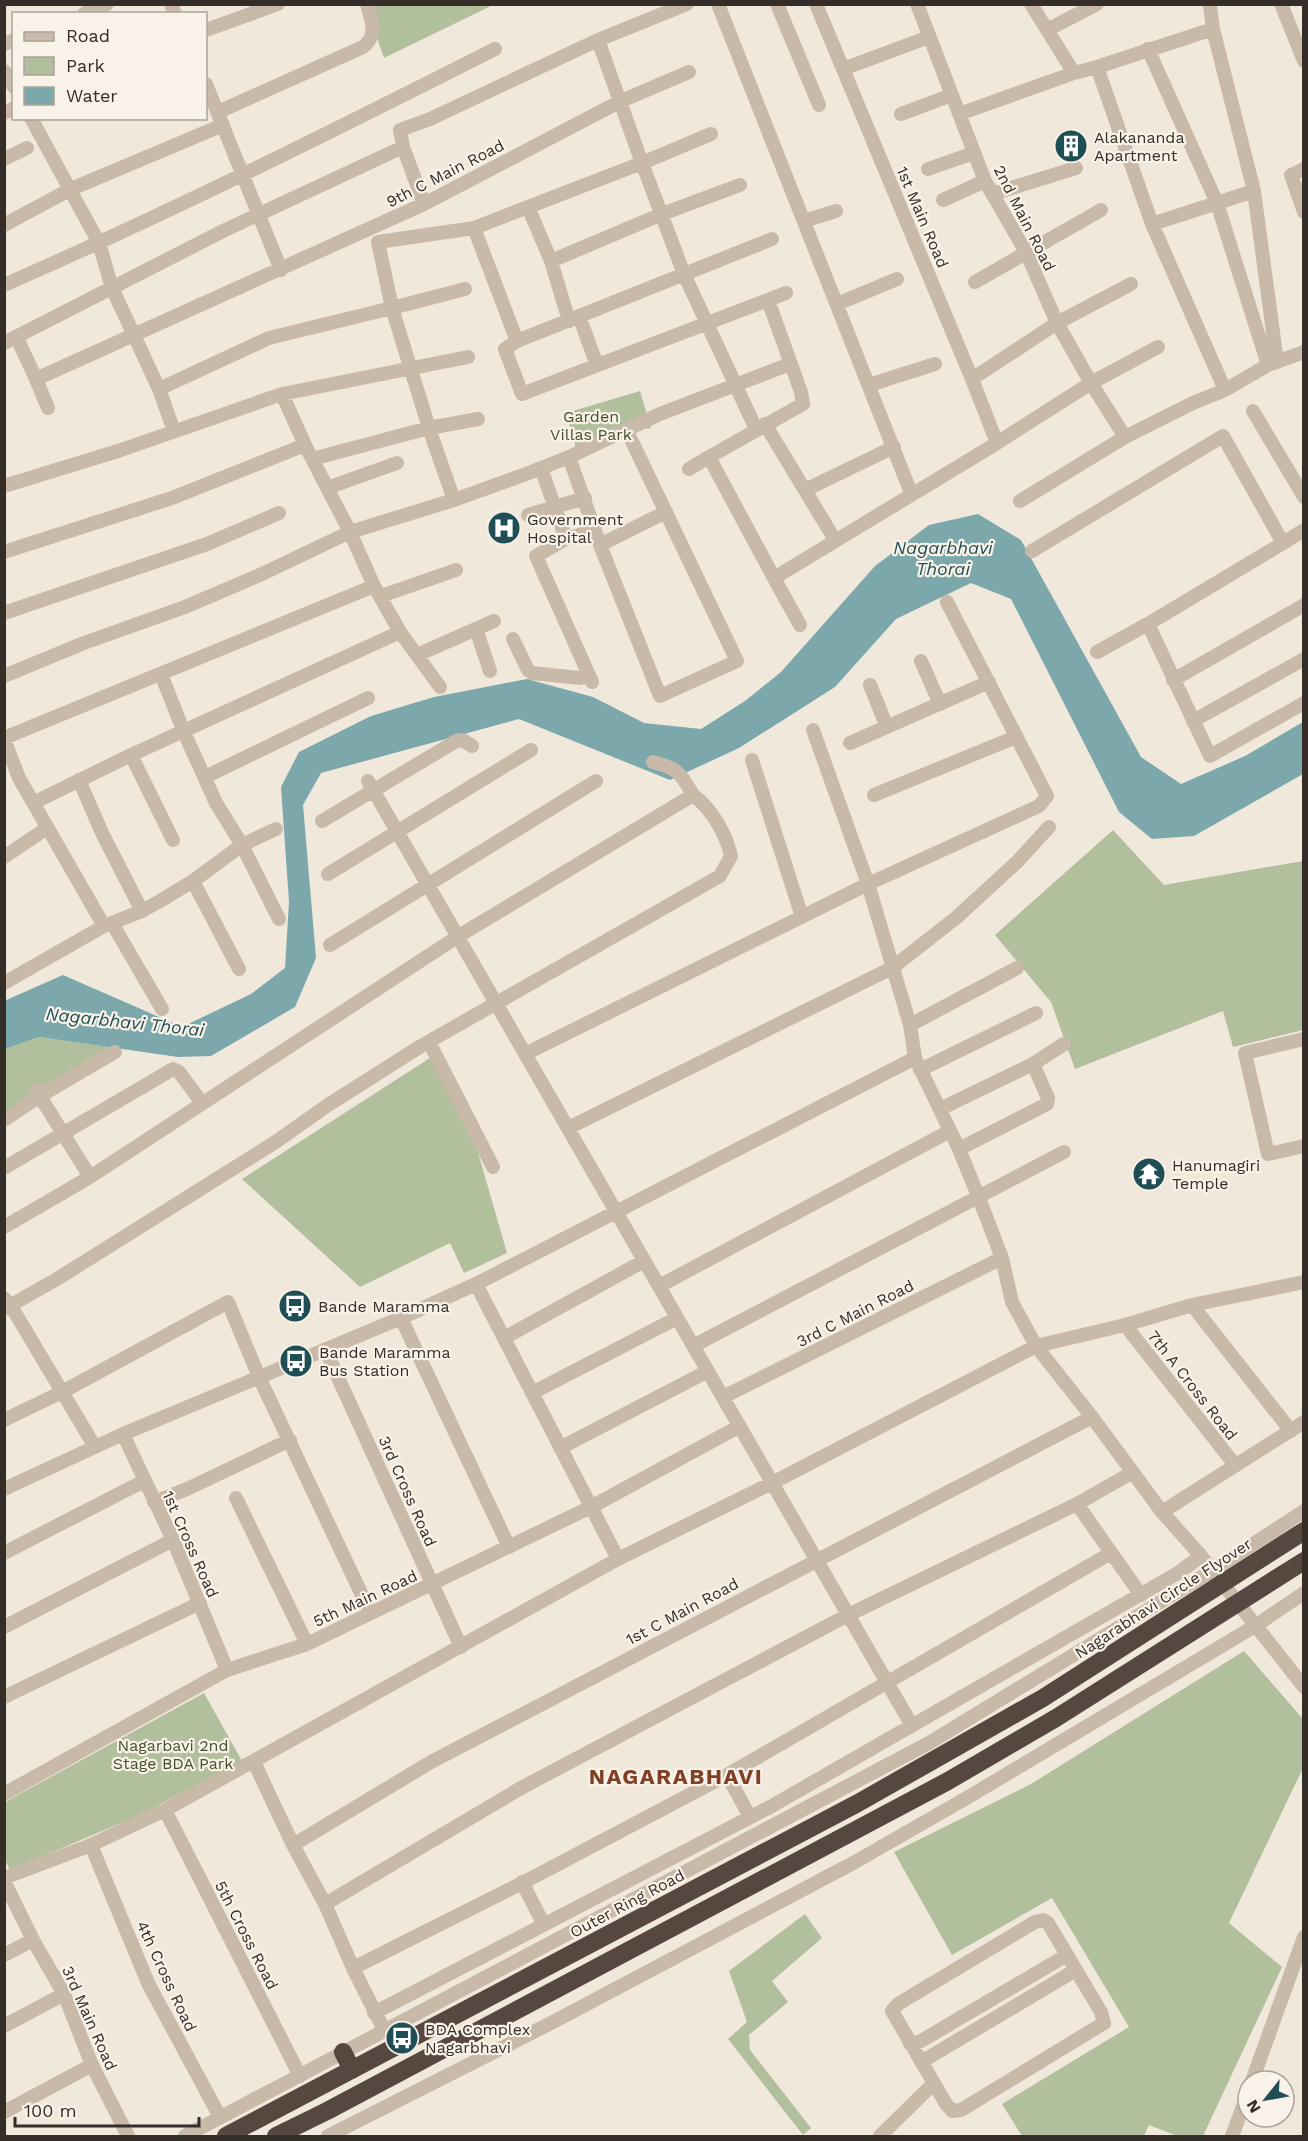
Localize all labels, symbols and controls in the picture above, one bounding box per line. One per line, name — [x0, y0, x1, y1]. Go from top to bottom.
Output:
legend — [12, 12, 207, 120]
text: Road — [66, 25, 110, 46]
text: Park — [66, 55, 105, 76]
text: Water — [66, 85, 118, 106]
building icon: Alakananda Apartment — [1053, 128, 1089, 164]
place label: Alakananda Apartment — [1094, 128, 1184, 165]
street label: 9th C Main Road — [383, 136, 507, 211]
street label: 2nd Main Road — [990, 162, 1059, 274]
street label: 1st Main Road — [893, 164, 952, 271]
park label: Garden Villas Park — [550, 407, 632, 444]
hospital icon: Government Hospital — [486, 510, 522, 546]
place label: Government Hospital — [527, 510, 623, 547]
water label: Nagarbhavi Thorai — [893, 537, 994, 579]
water label: Nagarbhavi Thorai — [45, 1003, 207, 1040]
temple icon: Hanumagiri Temple — [1131, 1156, 1167, 1192]
place label: Hanumagiri Temple — [1172, 1156, 1260, 1193]
street label: 3rd C Main Road — [794, 1276, 917, 1351]
bus stop icon: Bande Maramma — [277, 1288, 313, 1324]
place label: Bande Maramma — [318, 1297, 450, 1316]
street label: 7th A Cross Road — [1144, 1327, 1241, 1444]
bus stop icon: Bande Maramma Bus Station — [278, 1343, 314, 1379]
place label: Bande Maramma Bus Station — [319, 1343, 451, 1380]
street label: 3rd Cross Road — [375, 1433, 440, 1550]
street label: 1st Cross Road — [158, 1488, 223, 1601]
street label: Nagarabhavi Circle Flyover — [1071, 1534, 1255, 1663]
street label: 5th Main Road — [310, 1566, 420, 1631]
street label: 1st C Main Road — [623, 1574, 742, 1649]
park label: Nagarbavi 2nd Stage BDA Park — [113, 1736, 233, 1773]
district label: NAGARABHAVI — [589, 1764, 763, 1789]
street label: Outer Ring Road — [567, 1865, 688, 1942]
street label: 5th Cross Road — [211, 1878, 282, 1993]
street label: 4th Cross Road — [133, 1918, 201, 2035]
street label: 3rd Main Road — [58, 1963, 121, 2073]
bus stop icon: BDA Complex Nagarbhavi — [384, 2020, 420, 2056]
place label: BDA Complex Nagarbhavi — [425, 2020, 530, 2057]
north arrow — [1236, 2069, 1296, 2129]
scale bar — [15, 2090, 200, 2128]
text: N — [1242, 2096, 1265, 2116]
text: 100 m — [24, 2100, 77, 2121]

